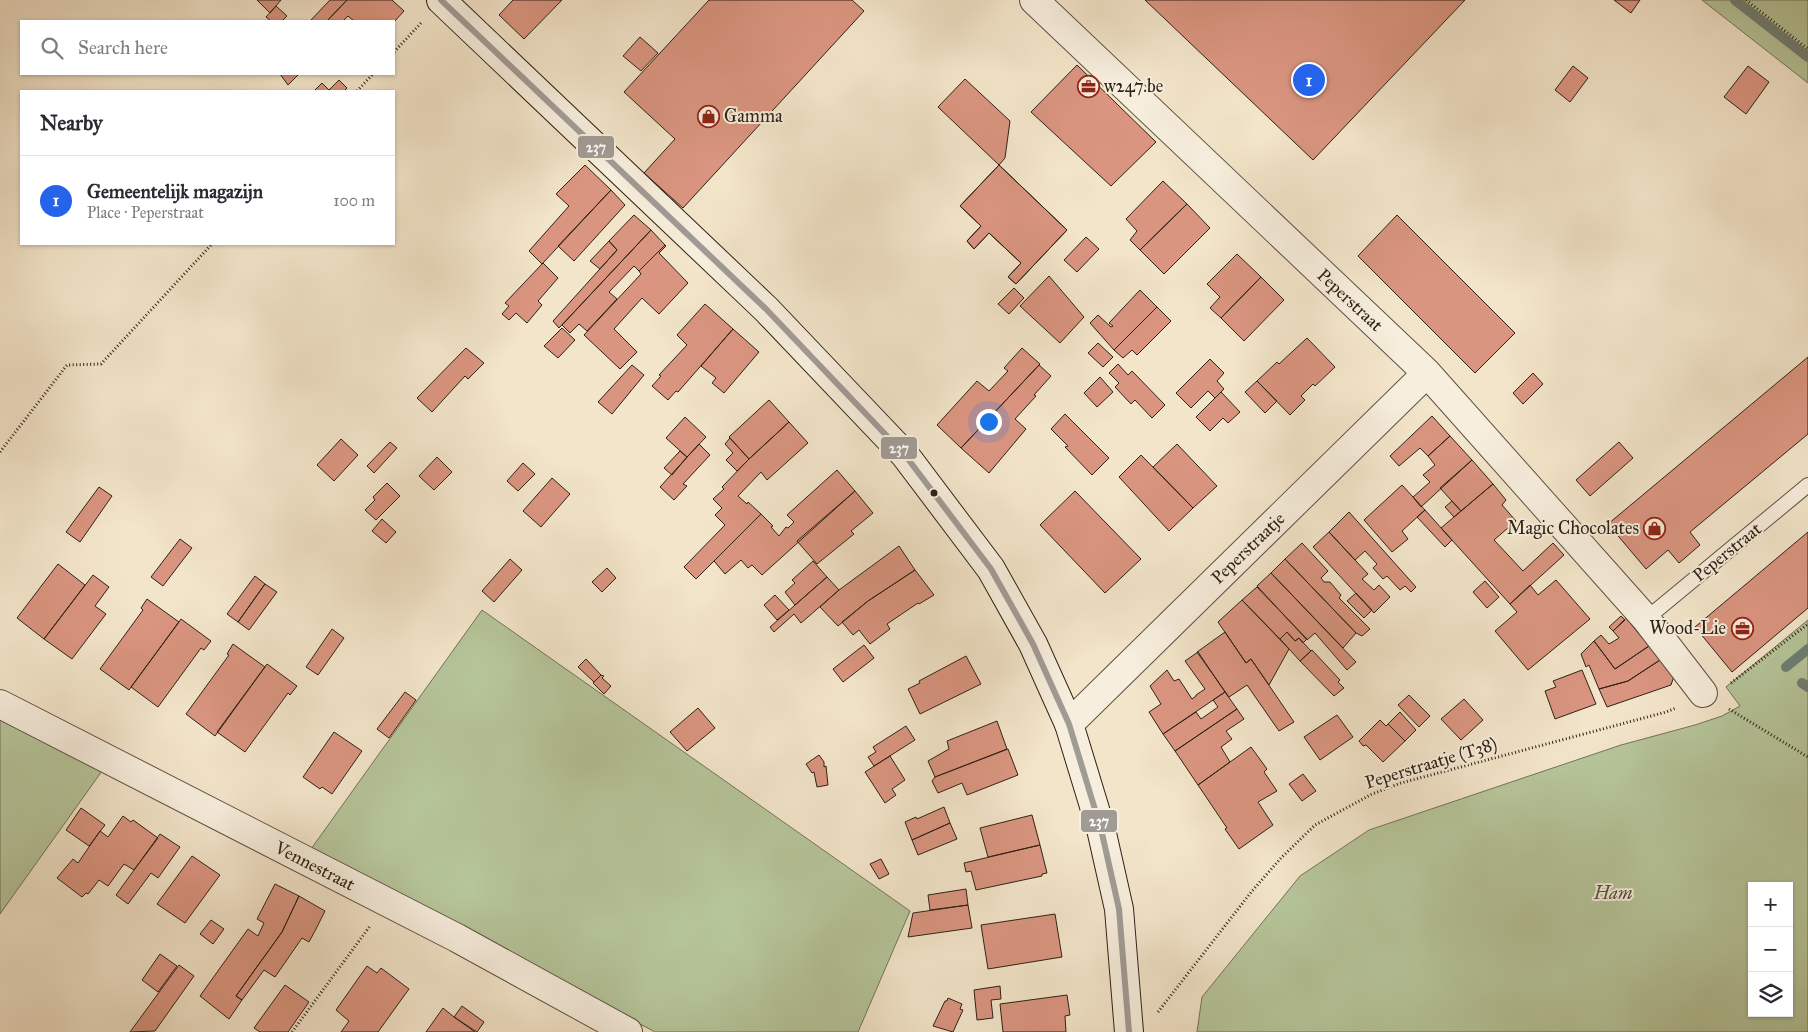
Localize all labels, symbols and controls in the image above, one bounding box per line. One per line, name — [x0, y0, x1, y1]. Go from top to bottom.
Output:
search box — [20, 20, 395, 75]
icon: search — [38, 34, 66, 62]
text: Search here — [78, 36, 168, 59]
pin: 1 — [1293, 61, 1325, 99]
office icon: w247.be — [1076, 74, 1100, 98]
place label: w247.be — [1104, 75, 1163, 97]
shop icon: Gamma — [696, 104, 720, 128]
place label: Gamma — [724, 105, 783, 127]
text: Nearby — [40, 110, 103, 136]
line badge: 237 — [577, 135, 615, 159]
text: 237 — [586, 139, 607, 157]
text: Gemeentelijk magazijn — [87, 180, 263, 203]
text: 1 — [53, 191, 59, 210]
text: 100 m — [333, 191, 375, 210]
text: Place · Peperstraat — [87, 203, 204, 222]
street label: Peperstraat — [1313, 264, 1388, 336]
your location — [976, 409, 1002, 435]
line badge: 237 — [880, 436, 918, 460]
text: 237 — [889, 440, 910, 458]
unlabelled marker — [929, 488, 939, 498]
street label: Peperstraatje — [1207, 508, 1289, 588]
shop icon: Magic Chocolates — [1643, 516, 1667, 540]
place label: Magic Chocolates — [1507, 517, 1639, 540]
street label: Peperstraat — [1688, 517, 1766, 586]
office icon: Wood-Lie — [1730, 616, 1754, 640]
place label: Wood-Lie — [1649, 617, 1726, 639]
street label: Peperstraatje (T38) — [1362, 732, 1500, 794]
line badge: 237 — [1080, 809, 1118, 833]
text: 237 — [1089, 813, 1110, 831]
street label: Vennestraat — [270, 836, 359, 896]
park label: Ham — [1593, 882, 1633, 904]
map controls — [1748, 882, 1793, 1017]
button: + — [1748, 882, 1793, 927]
button: − — [1748, 927, 1793, 972]
button: layers — [1748, 972, 1793, 1017]

